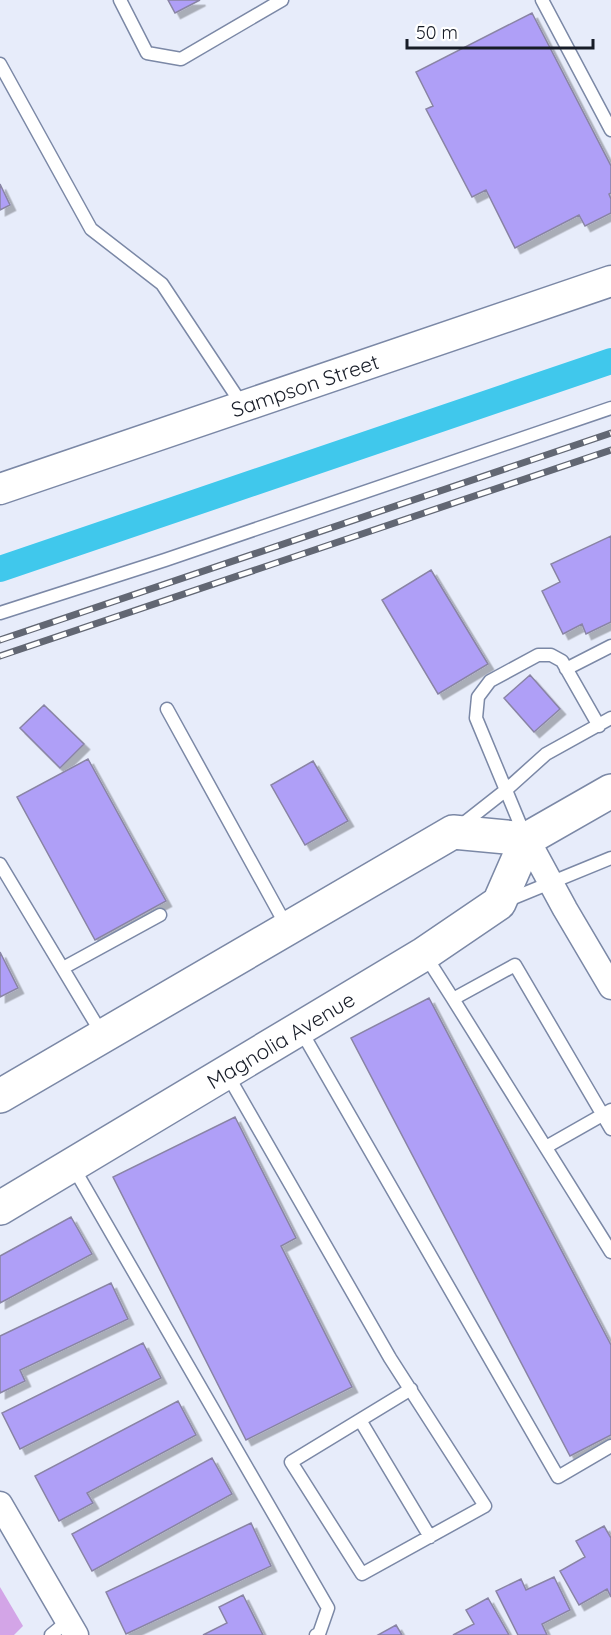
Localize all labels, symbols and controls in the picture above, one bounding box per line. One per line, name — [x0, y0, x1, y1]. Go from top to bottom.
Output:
scale bar — [407, 12, 593, 50]
text: 50 m — [416, 21, 458, 44]
street label: Sampson Street — [228, 348, 382, 422]
street label: Magnolia Avenue — [202, 986, 359, 1094]

